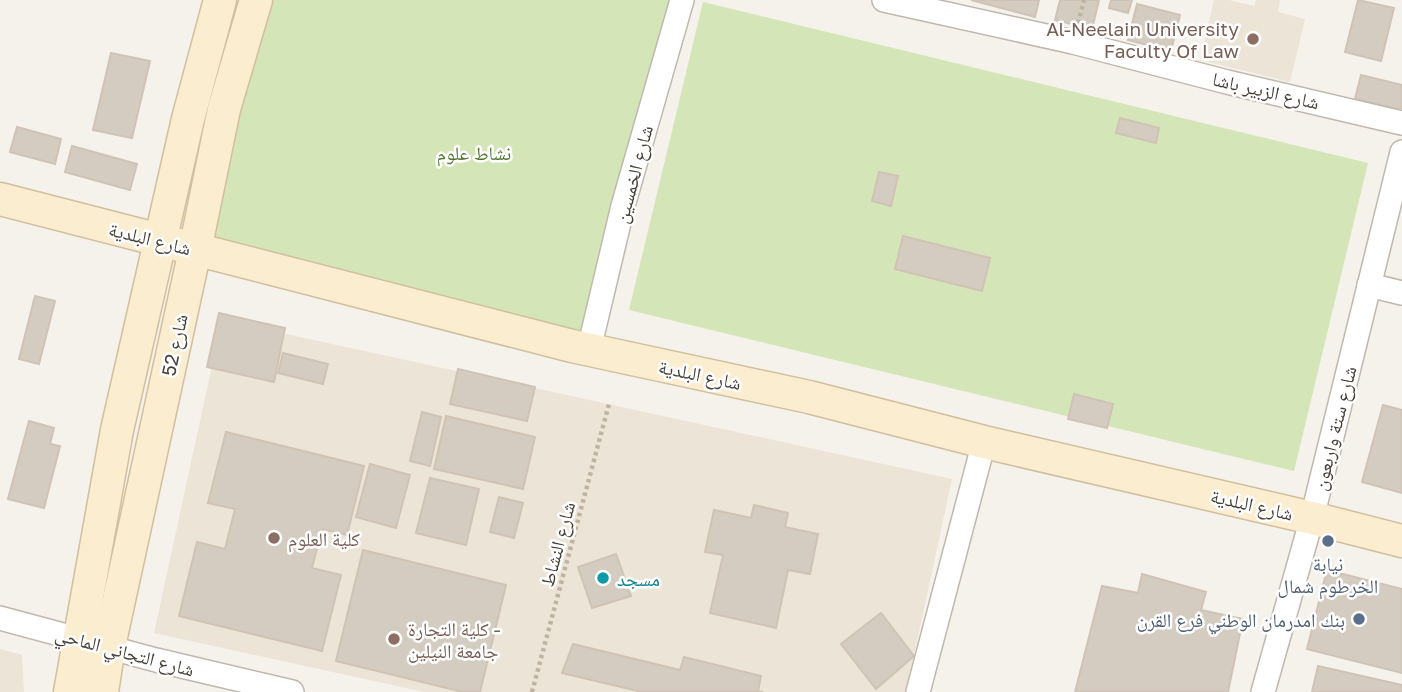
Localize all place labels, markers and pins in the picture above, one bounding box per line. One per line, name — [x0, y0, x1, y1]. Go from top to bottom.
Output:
place label: Al-Neelain University Faculty Of Law — [1046, 17, 1239, 62]
marker: Al-Neelain University Faculty Of Law — [1245, 31, 1261, 47]
place label: كلية العلوم — [288, 527, 360, 553]
marker: كلية العلوم — [266, 530, 282, 546]
marker: نيابة الخرطوم شمال — [1320, 533, 1336, 549]
place label: نيابة الخرطوم شمال — [1278, 552, 1378, 600]
place label: مسجد — [617, 567, 660, 590]
marker: مسجد — [595, 570, 611, 586]
place label: بنك امدرمان الوطني فرع القرن — [1137, 608, 1345, 635]
marker: بنك امدرمان الوطني فرع القرن — [1351, 611, 1367, 627]
place label: كلية التجارة - جامعة النيلين — [408, 617, 501, 663]
marker: كلية التجارة - جامعة النيلين — [386, 631, 402, 647]

